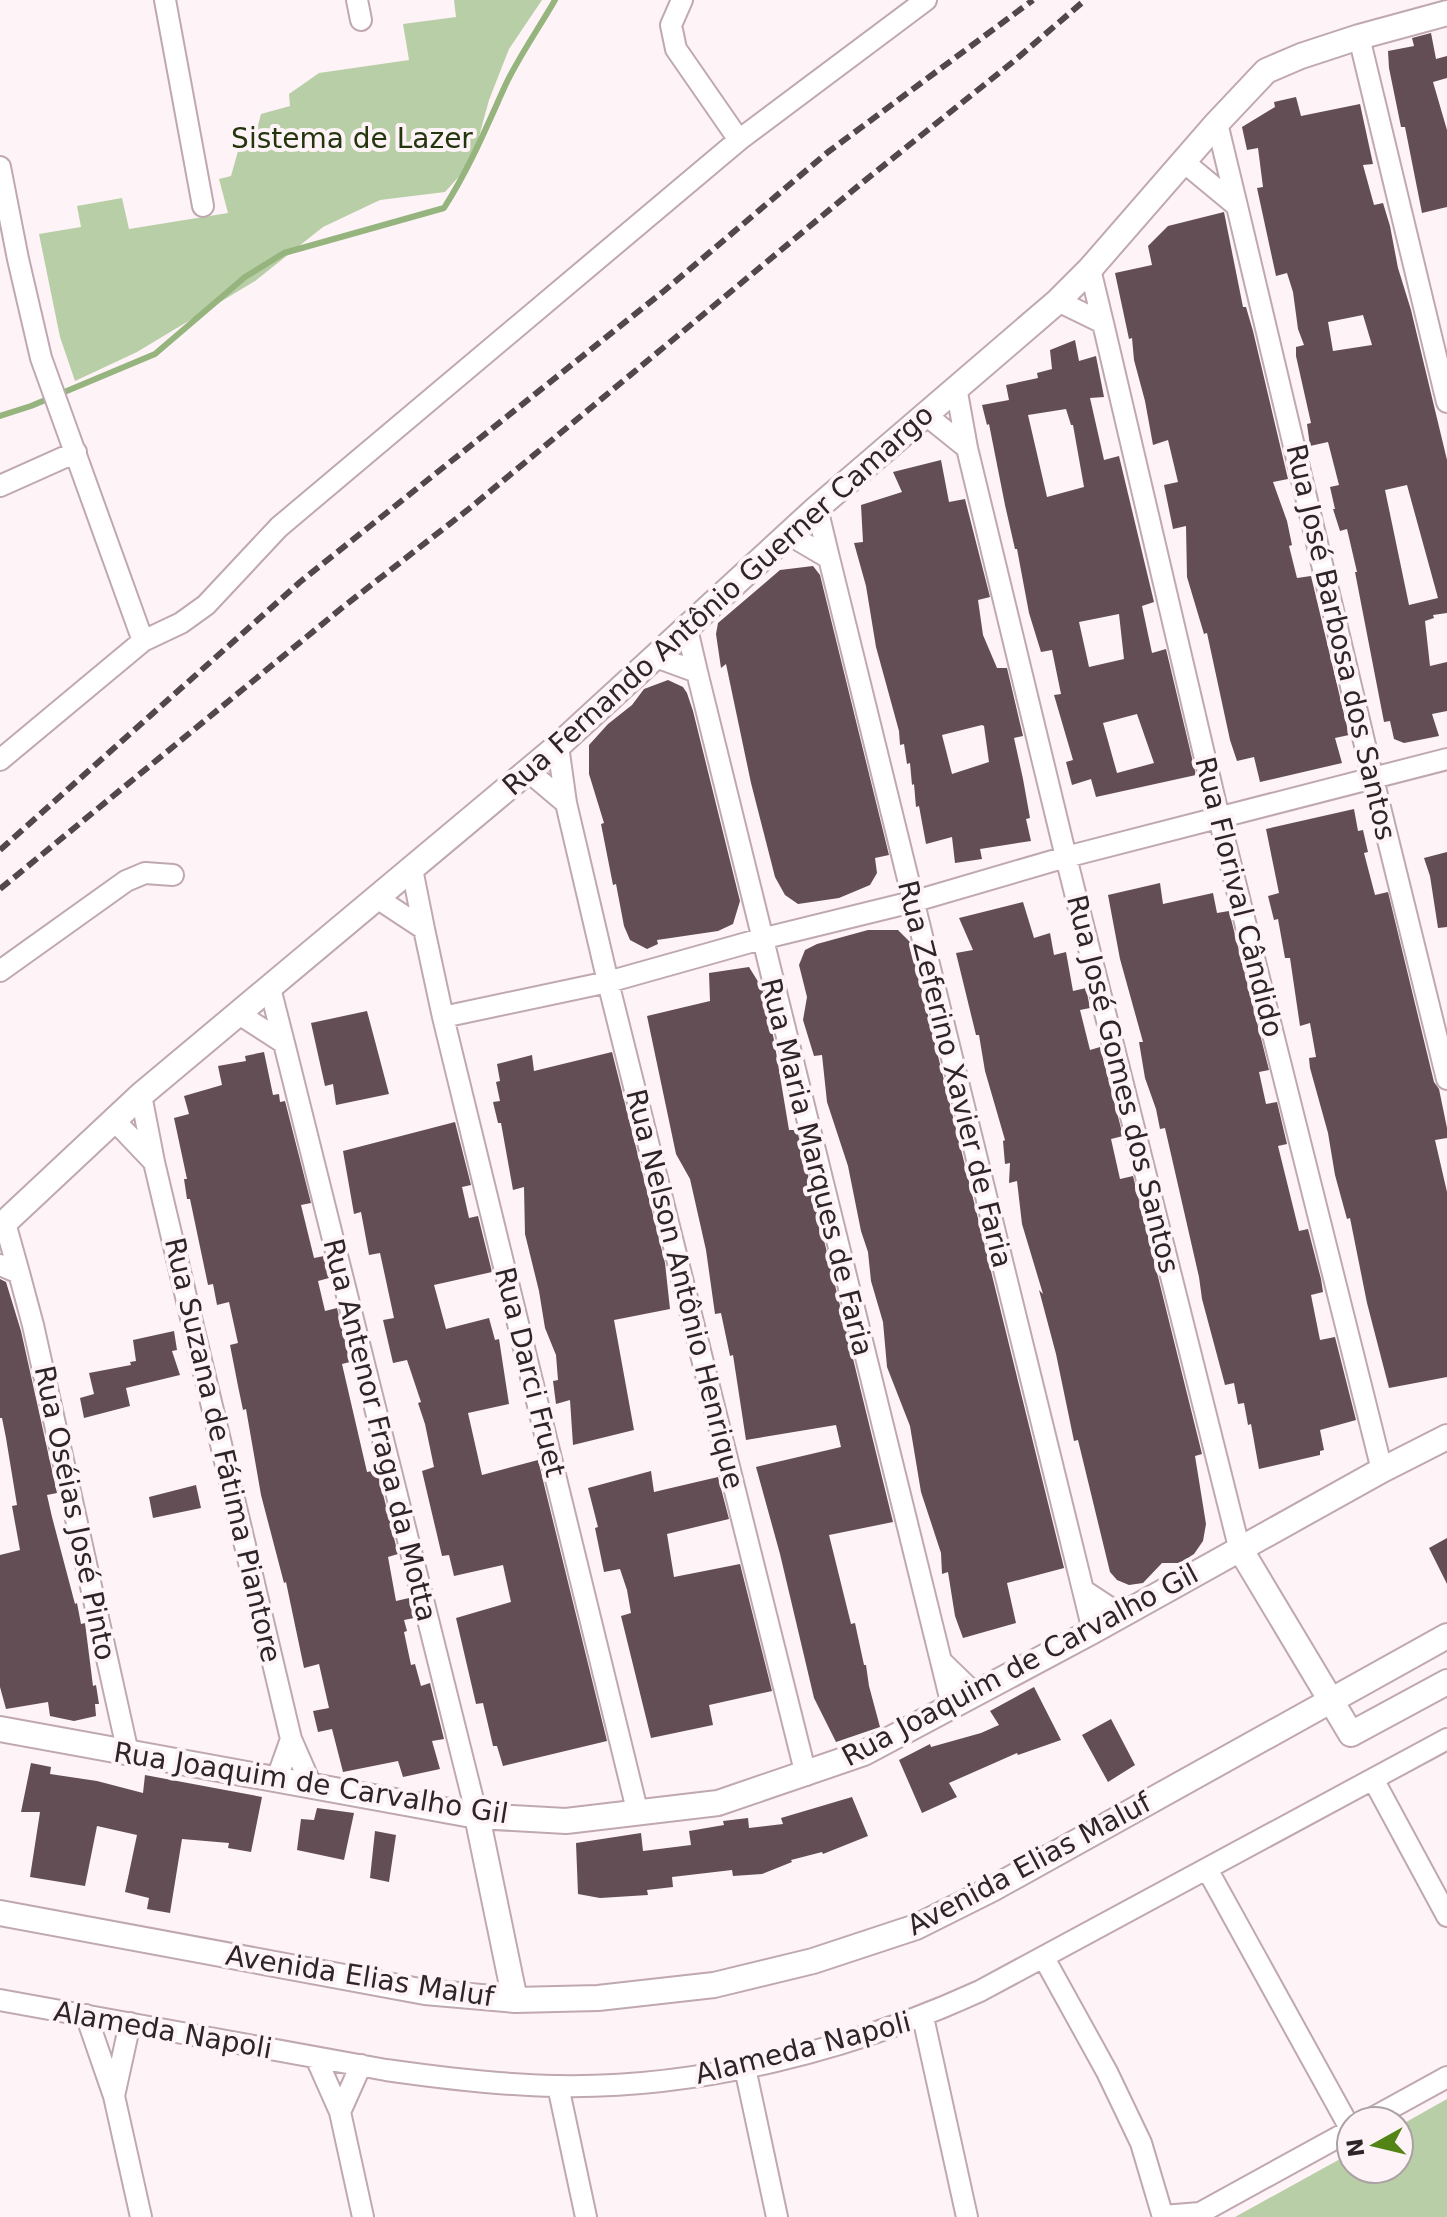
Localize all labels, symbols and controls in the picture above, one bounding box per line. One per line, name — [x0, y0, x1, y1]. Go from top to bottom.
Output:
park label: Sistema de Lazer — [231, 122, 473, 155]
street label: Rua Fernando Antônio Guerner Camargo — [496, 398, 940, 802]
street label: Rua José Barbosa dos Santos — [1279, 441, 1403, 843]
street label: Rua Florival Cândido — [1188, 753, 1290, 1041]
street label: Rua Zeferino Xavier de Faria — [891, 877, 1019, 1271]
street label: Rua José Gomes dos Santos — [1060, 891, 1186, 1277]
street label: Rua Maria Marques de Faria — [754, 975, 880, 1359]
street label: Rua Nelson Antônio Henrique — [619, 1086, 751, 1492]
street label: Rua Suzana de Fátima Piantore — [158, 1234, 288, 1666]
street label: Rua Antenor Fraga da Motta — [316, 1235, 444, 1625]
street label: Rua Darci Fruet — [488, 1264, 572, 1480]
street label: Rua Oséias José Pinto — [28, 1363, 122, 1663]
street label: Rua Joaquim de Carvalho Gil — [836, 1557, 1204, 1773]
street label: Rua Joaquim de Carvalho Gil — [112, 1736, 510, 1830]
street label: Avenida Elias Maluf — [901, 1785, 1158, 1942]
street label: Avenida Elias Maluf — [223, 1938, 498, 2014]
street label: Alameda Napoli — [51, 1995, 275, 2065]
street label: Alameda Napoli — [692, 2005, 914, 2091]
north arrow — [1335, 2105, 1415, 2185]
text: N — [1342, 2137, 1369, 2159]

